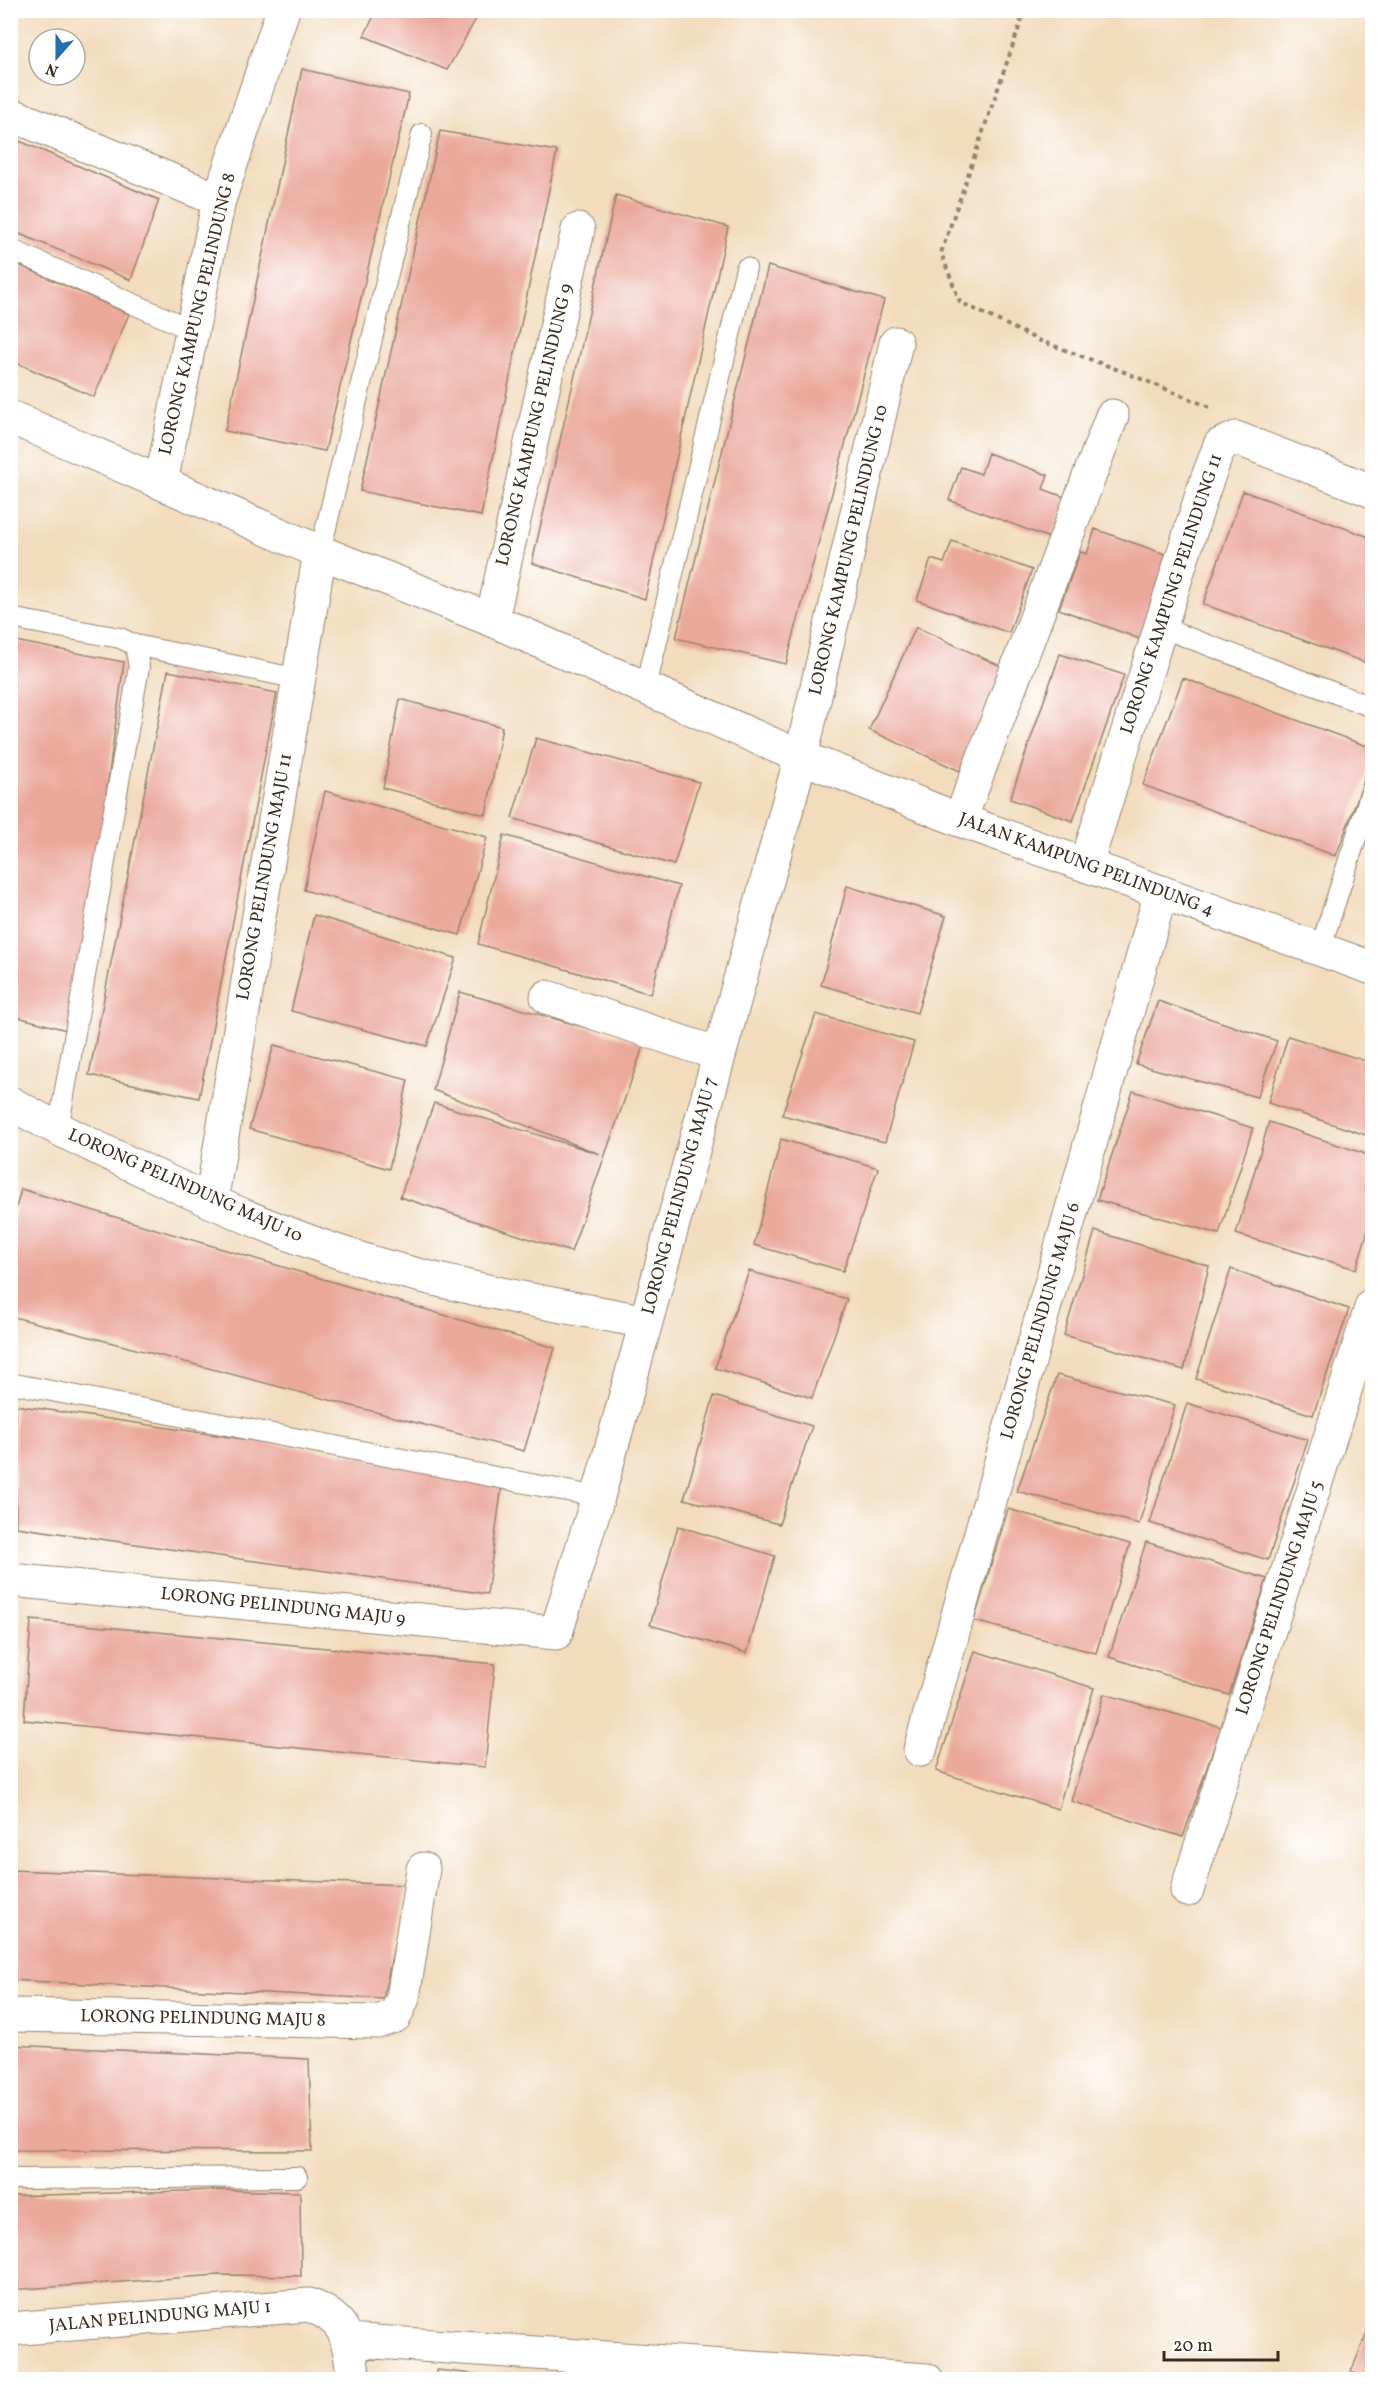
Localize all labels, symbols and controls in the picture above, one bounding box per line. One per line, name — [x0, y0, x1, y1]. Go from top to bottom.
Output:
north arrow — [27, 27, 87, 87]
text: N — [43, 57, 62, 81]
street label: LORONG KAMPUNG PELINDUNG 8 — [153, 170, 243, 458]
street label: LORONG KAMPUNG PELINDUNG 9 — [490, 281, 580, 569]
street label: LORONG KAMPUNG PELINDUNG 10 — [803, 402, 895, 698]
street label: LORONG KAMPUNG PELINDUNG 11 — [1115, 451, 1229, 737]
street label: LORONG PELINDUNG MAJU 11 — [231, 752, 299, 1002]
street label: JALAN KAMPUNG PELINDUNG 4 — [955, 807, 1217, 923]
street label: LORONG PELINDUNG MAJU 7 — [636, 1074, 724, 1318]
street label: LORONG PELINDUNG MAJU 10 — [64, 1123, 306, 1249]
street label: LORONG PELINDUNG MAJU 6 — [995, 1200, 1087, 1442]
street label: LORONG PELINDUNG MAJU 5 — [1230, 1478, 1330, 1718]
street label: LORONG PELINDUNG MAJU 9 — [159, 1582, 407, 1632]
street label: LORONG PELINDUNG MAJU 8 — [80, 2004, 326, 2034]
street label: JALAN PELINDUNG MAJU 1 — [48, 2295, 272, 2339]
scale bar — [1164, 2324, 1278, 2362]
text: 20 m — [1173, 2334, 1213, 2359]

